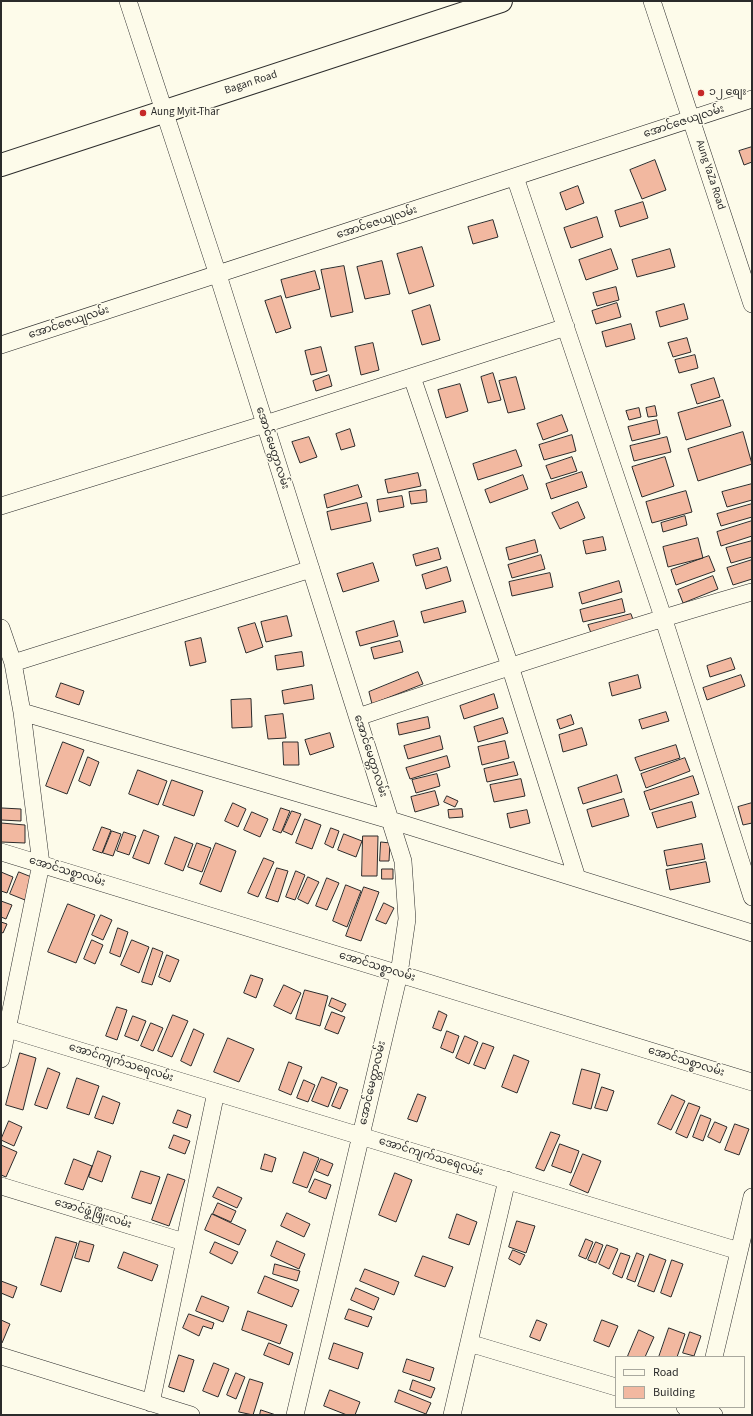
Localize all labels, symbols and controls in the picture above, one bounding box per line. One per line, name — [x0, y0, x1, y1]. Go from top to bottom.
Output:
street label: Bagan Road — [223, 68, 279, 98]
place label: ၁၂ စျေး — [709, 86, 746, 100]
marker: ၁၂ စျေး — [696, 88, 706, 98]
street label: အောင်ဇေယျလမ်း — [642, 103, 726, 141]
place label: Aung Myit Thar — [151, 106, 220, 120]
marker: Aung Myit Thar — [138, 108, 148, 118]
street label: Aung YaZa Road — [692, 138, 728, 212]
street label: အောင်ဇေယျလမ်း — [335, 204, 419, 242]
street label: အောင်ဇေယျလမ်း — [27, 304, 111, 342]
street label: အောင်မေတ္တာလမ်း — [252, 405, 292, 491]
street label: အောင်မေတ္တာလမ်း — [350, 713, 390, 799]
street label: အောင်သစ္စာလမ်း — [27, 854, 107, 890]
street label: အောင်သစ္စာလမ်း — [337, 949, 417, 985]
street label: အောင်မေတ္တာလမ်း — [357, 1040, 389, 1126]
street label: အောင်ကျက်သရေလမ်း — [67, 1041, 175, 1085]
street label: အောင်သစ္စာလမ်း — [646, 1044, 726, 1080]
street label: အောင်ကျက်သရေလမ်း — [377, 1135, 485, 1179]
street label: အောင်ဖွံ့ဖြိုးလမ်း — [53, 1196, 133, 1232]
legend — [615, 1356, 745, 1408]
text: Road — [653, 1364, 679, 1381]
text: Building — [653, 1384, 695, 1401]

